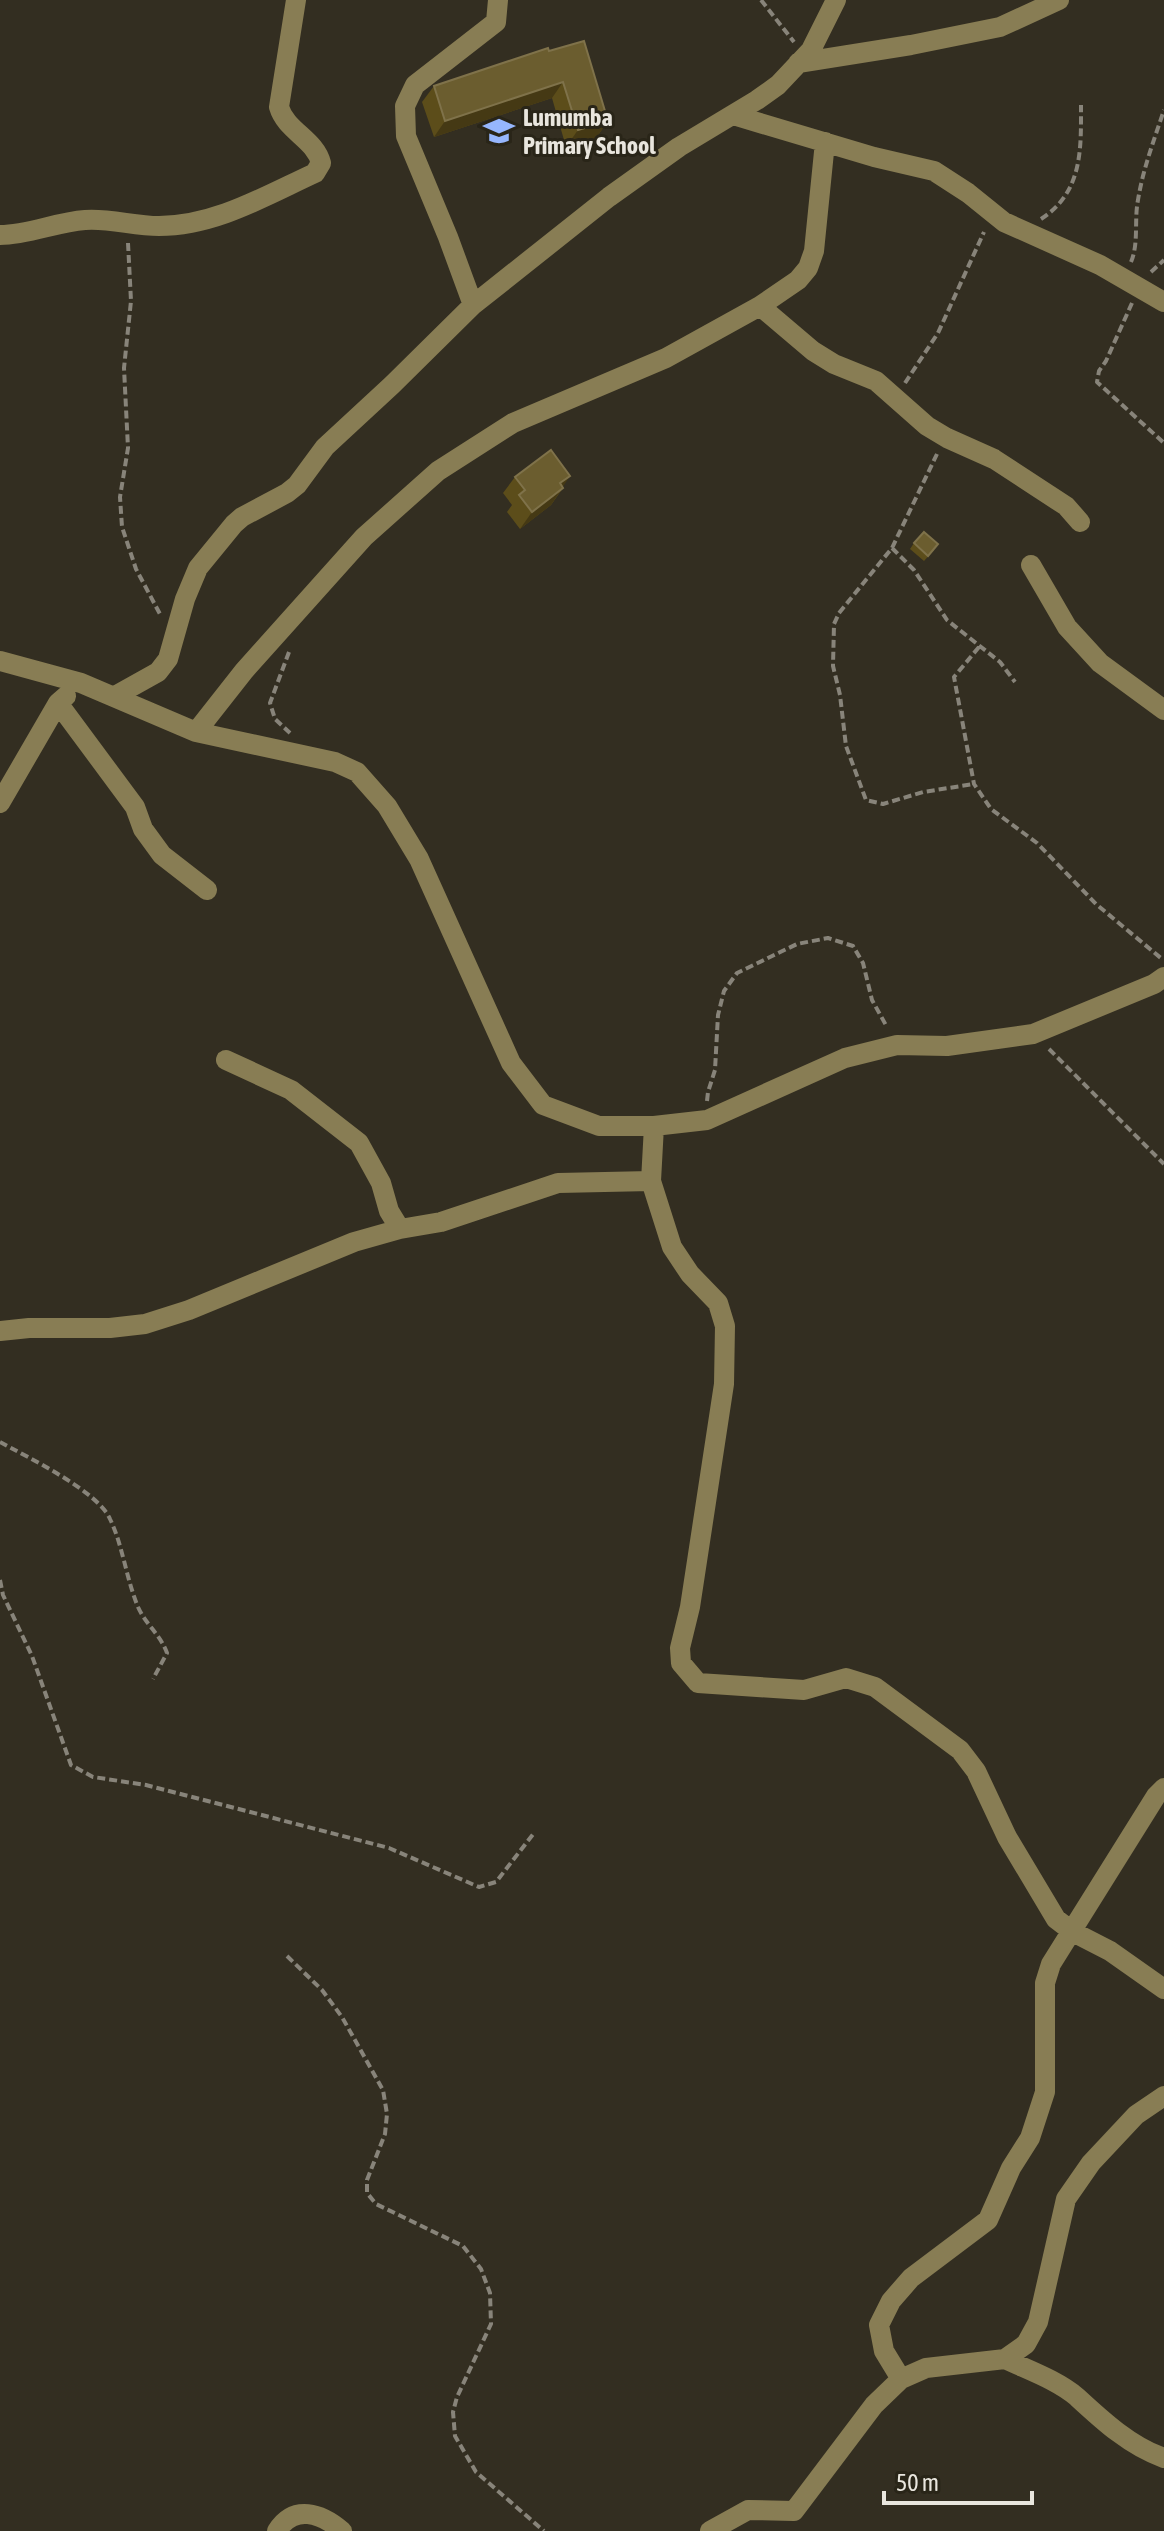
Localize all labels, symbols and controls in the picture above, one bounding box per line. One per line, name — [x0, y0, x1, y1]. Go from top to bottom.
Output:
place label: Lumumba Primary School — [523, 104, 656, 159]
school or university icon: Lumumba Primary School — [482, 114, 516, 148]
scale bar — [884, 2455, 1032, 2505]
text: 50 m — [896, 2469, 939, 2496]

